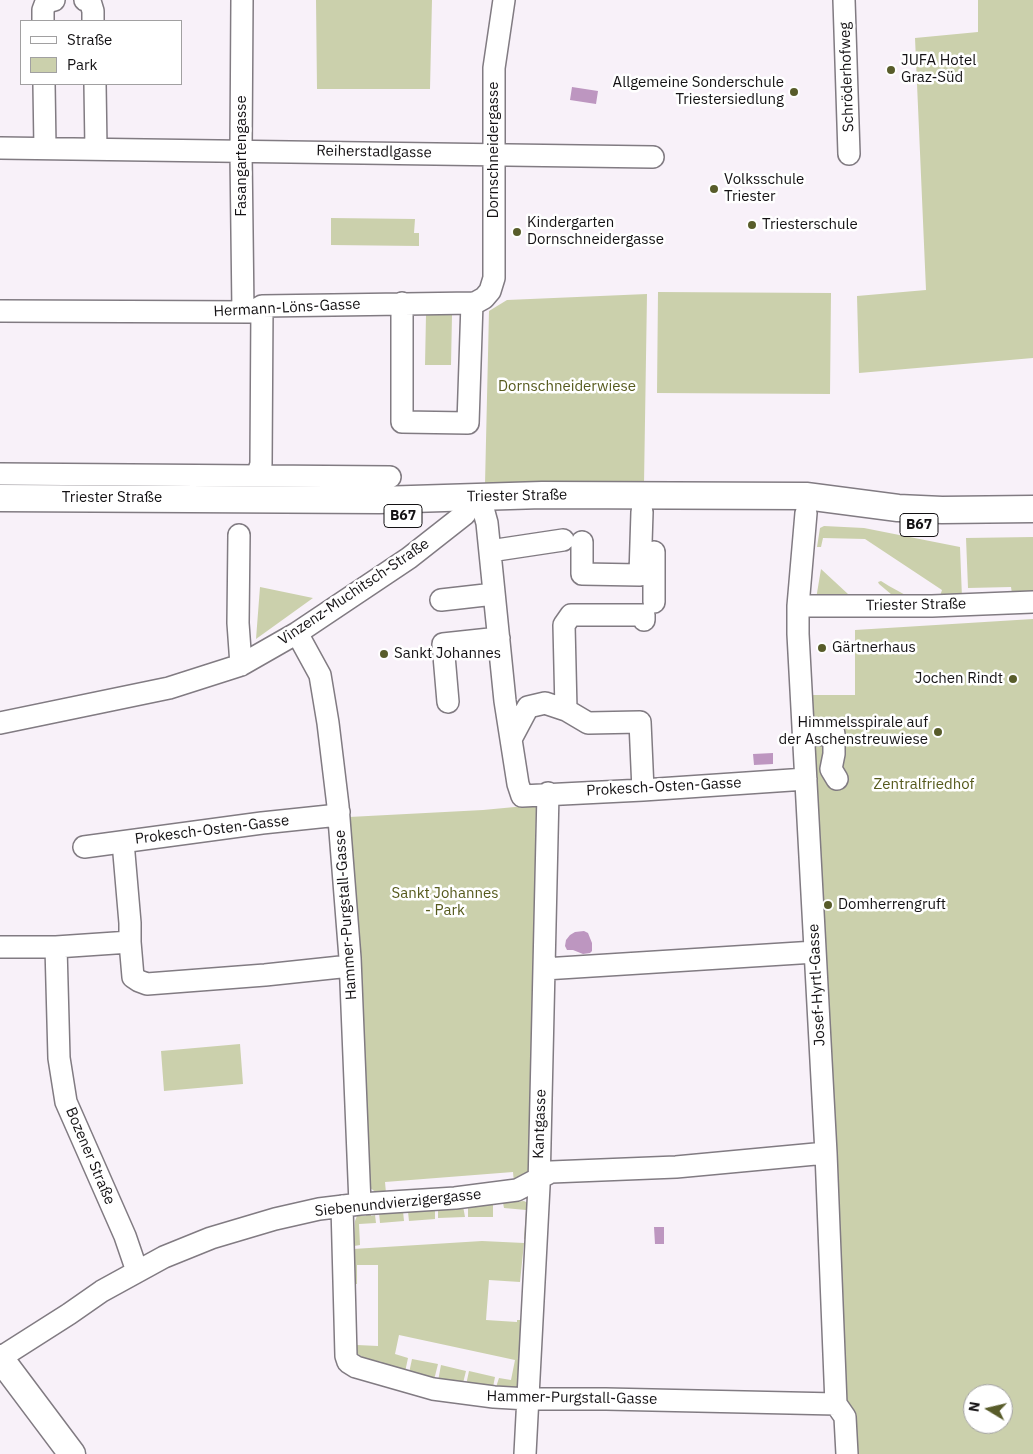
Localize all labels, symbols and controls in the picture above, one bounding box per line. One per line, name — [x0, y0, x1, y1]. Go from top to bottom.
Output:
legend — [20, 20, 182, 85]
street label: Schröderhofweg — [836, 22, 858, 132]
text: Straße — [67, 30, 112, 49]
place label: JUFA Hotel Graz-Süd — [901, 52, 976, 87]
text: Park — [67, 55, 97, 74]
marker: JUFA Hotel Graz-Süd — [885, 64, 897, 76]
place label: Allgemeine Sonderschule Triestersiedlung — [613, 74, 784, 109]
street label: Dornschneidergasse — [485, 81, 503, 219]
marker: Allgemeine Sonderschule Triestersiedlung — [788, 86, 800, 98]
street label: Fasangartengasse — [233, 95, 251, 217]
street label: Reiherstadlgasse — [316, 142, 432, 162]
place label: Volksschule Triester — [724, 171, 804, 206]
marker: Volksschule Triester — [708, 183, 720, 195]
place label: Kindergarten Dornschneidergasse — [527, 214, 664, 249]
place label: Triesterschule — [762, 216, 858, 234]
marker: Triesterschule — [746, 219, 758, 231]
marker: Kindergarten Dornschneidergasse — [511, 226, 523, 238]
street label: Hermann-Löns-Gasse — [213, 295, 361, 321]
park label: Dornschneiderwiese — [498, 378, 636, 396]
street label: Triester Straße — [467, 486, 567, 506]
street label: Triester Straße — [62, 489, 162, 507]
road number: B67 — [384, 504, 422, 528]
road number: B67 — [900, 514, 938, 536]
street label: Vinzenz-Muchitsch-Straße — [275, 535, 433, 649]
street label: Triester Straße — [866, 595, 966, 615]
place label: Gärtnerhaus — [832, 639, 916, 657]
marker: Gärtnerhaus — [816, 642, 828, 654]
place label: Sankt Johannes — [394, 645, 501, 663]
marker: Sankt Johannes — [378, 648, 390, 660]
place label: Jochen Rindt — [915, 670, 1003, 688]
marker: Jochen Rindt — [1007, 673, 1019, 685]
place label: Himmelsspirale auf der Aschenstreuwiese — [779, 714, 928, 749]
marker: Himmelsspirale auf der Aschenstreuwiese — [932, 726, 944, 738]
street label: Prokesch-Osten-Gasse — [586, 774, 742, 800]
park label: Zentralfriedhof — [874, 776, 974, 794]
street label: Prokesch-Osten-Gasse — [134, 812, 290, 848]
street label: Hammer-Purgstall-Gasse — [331, 829, 361, 1001]
park label: Sankt Johannes - Park — [392, 885, 498, 920]
place label: Domherrengruft — [838, 896, 946, 914]
marker: Domherrengruft — [822, 899, 834, 911]
street label: Josef-Hyrtl-Gasse — [805, 923, 829, 1047]
street label: Kantgasse — [530, 1089, 550, 1159]
street label: Bozener Straße — [61, 1105, 119, 1207]
street label: Siebenundvierzigergasse — [314, 1185, 482, 1221]
north arrow — [963, 1384, 1013, 1434]
street label: Hammer-Purgstall-Gasse — [486, 1388, 658, 1408]
text: N — [964, 1400, 984, 1413]

